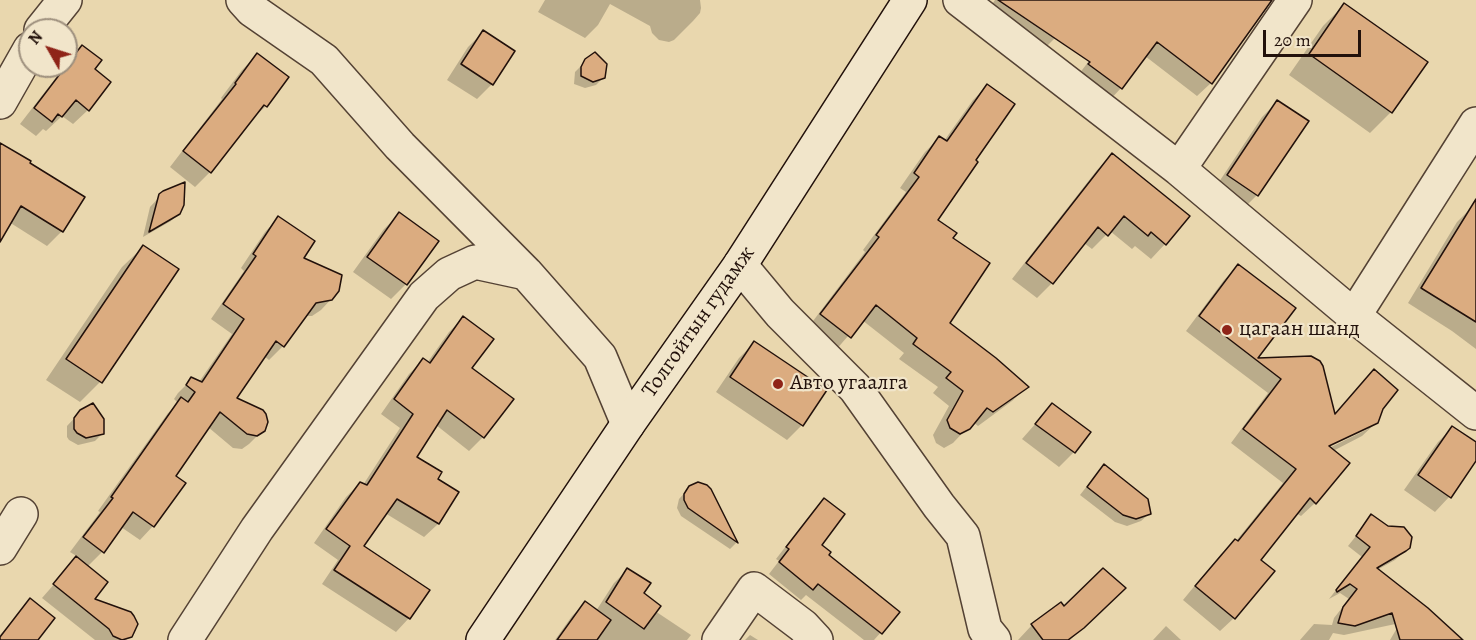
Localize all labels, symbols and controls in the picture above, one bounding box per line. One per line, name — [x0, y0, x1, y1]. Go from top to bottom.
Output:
north arrow — [18, 18, 78, 78]
scale bar — [1266, 18, 1364, 56]
text: N — [23, 26, 48, 49]
text: 20 m — [1274, 28, 1311, 52]
street label: Толгойтын гудамж — [637, 241, 761, 403]
place label: цагаан шанд — [1239, 317, 1360, 343]
marker: цагаан шанд — [1220, 323, 1234, 337]
place label: Авто угаалга — [790, 371, 908, 397]
marker: Авто угаалга — [771, 377, 785, 391]

